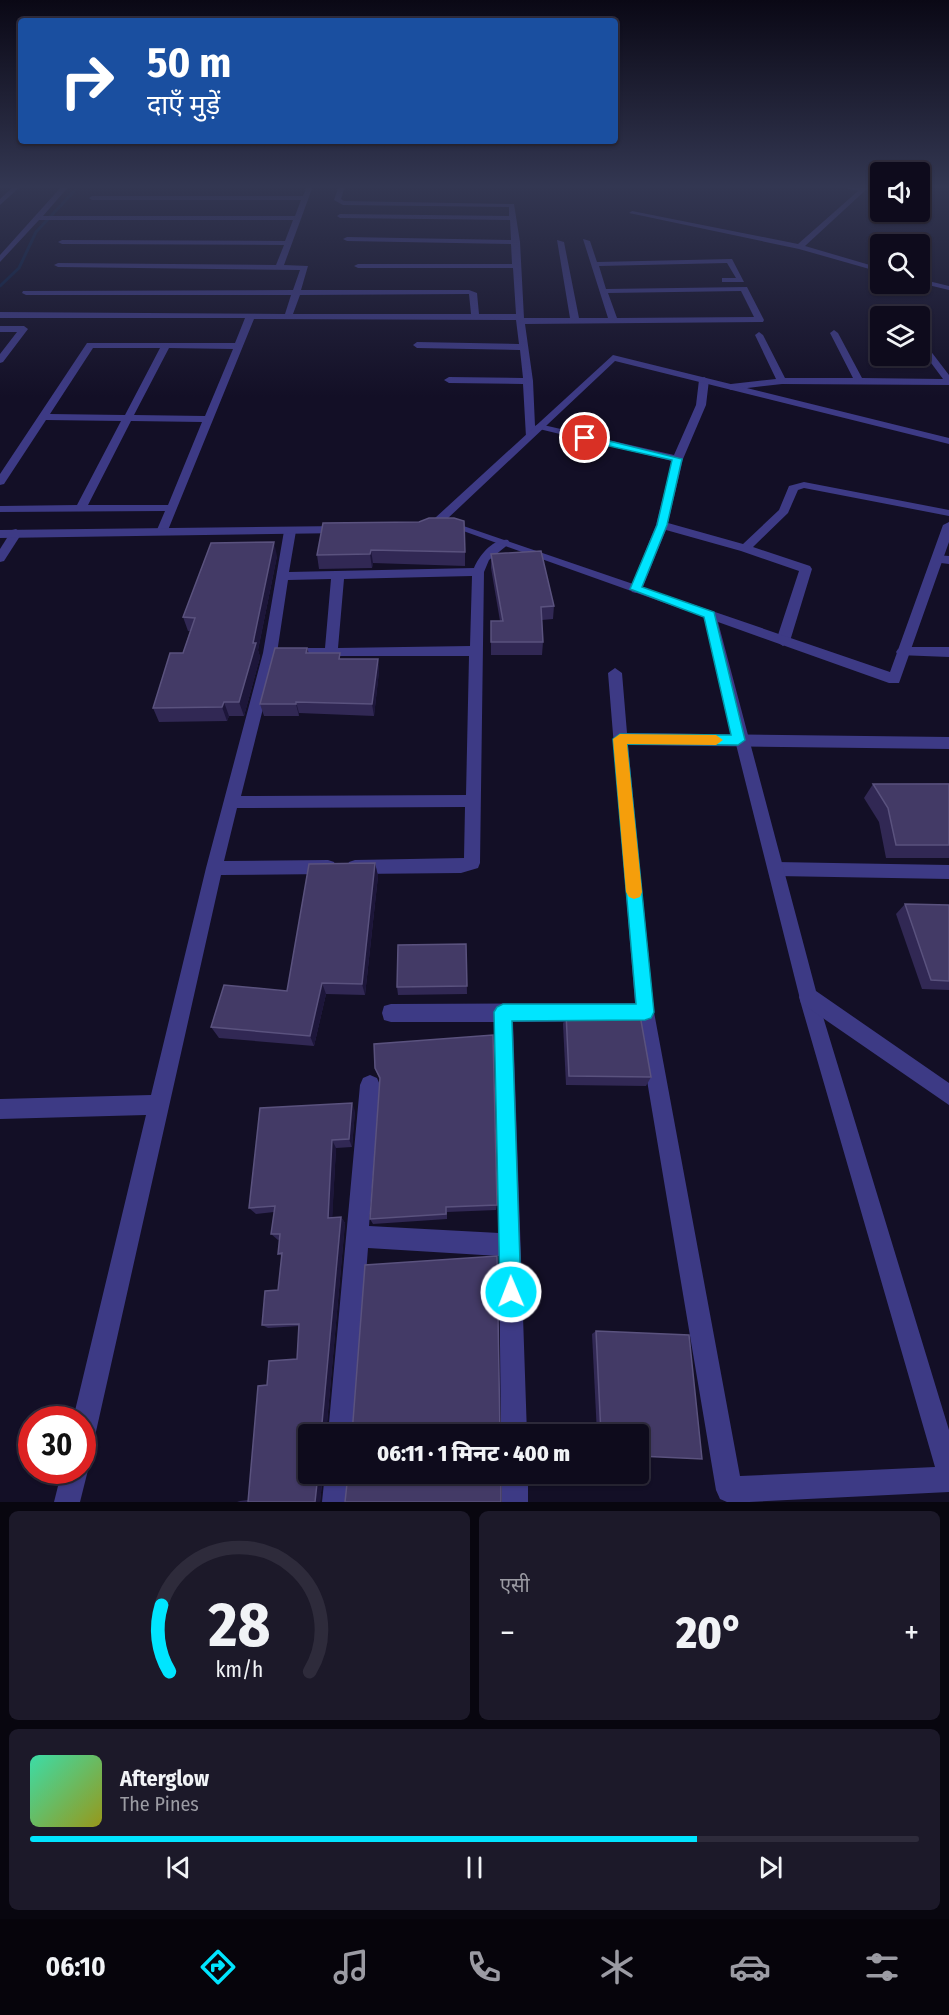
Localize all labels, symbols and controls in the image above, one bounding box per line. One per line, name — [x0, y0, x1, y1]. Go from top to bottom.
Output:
text: 50 m — [147, 38, 231, 88]
icon: right — [48, 42, 126, 120]
text: दाएँ मुड़ें — [147, 89, 220, 121]
map controls — [870, 162, 930, 366]
button: sound — [870, 162, 930, 222]
button: search — [870, 234, 930, 294]
button: layers — [870, 306, 930, 366]
pin — [559, 412, 610, 463]
icon: arrive — [568, 421, 601, 454]
position arrow — [479, 1260, 543, 1324]
speed limit sign: 30 — [18, 1406, 96, 1484]
text: 06:11 · 1 मिनट · 400 m — [377, 1440, 570, 1467]
text: एसी — [500, 1573, 530, 1597]
text: 28 — [208, 1588, 270, 1663]
text: 20° — [676, 1606, 743, 1660]
text: − — [500, 1613, 515, 1653]
text: + — [904, 1613, 919, 1653]
text: km/h — [216, 1658, 263, 1684]
text: Afterglow — [120, 1765, 209, 1792]
text: The Pines — [120, 1792, 199, 1816]
icon: previous — [162, 1851, 195, 1884]
icon: pause — [458, 1851, 491, 1884]
icon: next — [754, 1851, 787, 1884]
icon: directions — [197, 1946, 239, 1988]
icon: music — [330, 1946, 372, 1988]
icon: phone — [463, 1946, 505, 1988]
icon: climate — [596, 1946, 638, 1988]
icon: car — [729, 1946, 771, 1988]
icon: filters — [861, 1946, 903, 1988]
text: 06:10 — [45, 1951, 106, 1983]

